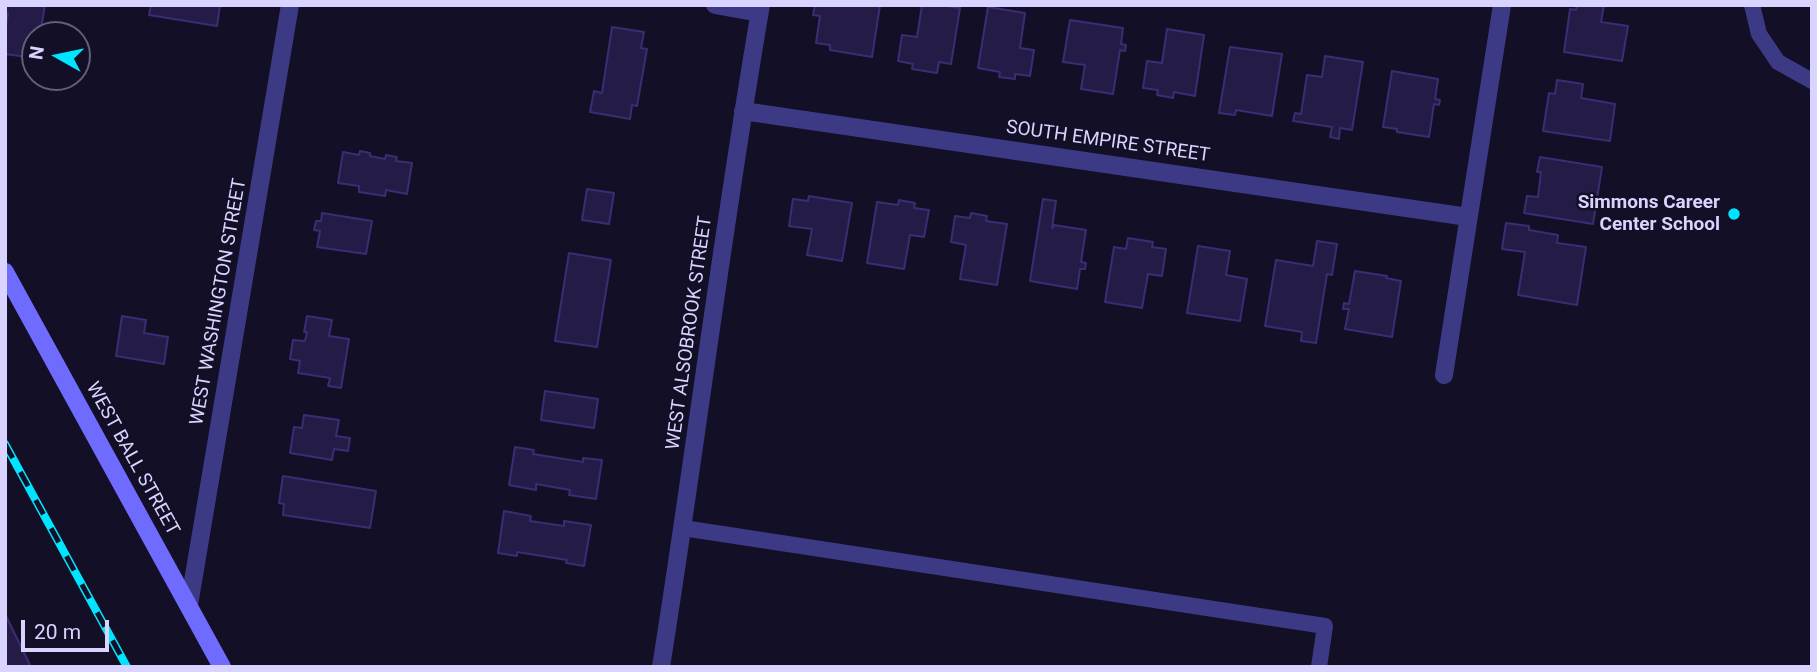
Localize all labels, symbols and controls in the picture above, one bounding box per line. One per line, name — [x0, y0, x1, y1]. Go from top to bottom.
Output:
north arrow — [21, 21, 91, 91]
text: N — [24, 45, 49, 61]
street label: SOUTH EMPIRE STREET — [1005, 116, 1211, 168]
street label: WEST WASHINGTON STREET — [186, 177, 252, 427]
place label: Simmons Career Center School — [1578, 192, 1720, 236]
marker: Simmons Career Center School — [1726, 206, 1742, 222]
street label: WEST ALSOBROOK STREET — [662, 215, 718, 451]
street label: WEST BALL STREET — [80, 378, 184, 540]
scale bar — [24, 606, 112, 650]
text: 20 m — [34, 620, 81, 644]

